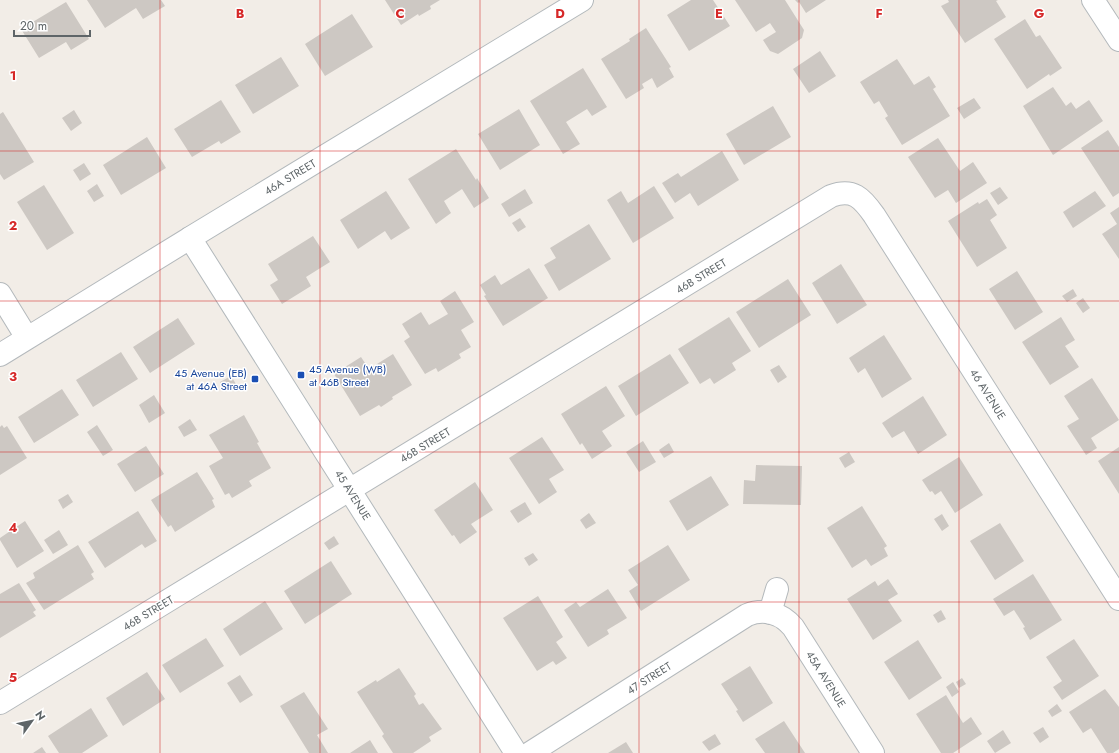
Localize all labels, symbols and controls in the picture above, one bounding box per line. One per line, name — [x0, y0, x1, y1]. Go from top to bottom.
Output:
text: B — [236, 4, 245, 23]
text: C — [395, 4, 405, 23]
text: D — [555, 4, 565, 23]
text: E — [715, 4, 723, 23]
text: F — [875, 4, 883, 23]
text: G — [1034, 4, 1045, 23]
scale bar — [14, 12, 90, 38]
text: 20 m — [20, 17, 47, 35]
text: 1 — [10, 66, 16, 85]
street label: 46A STREET — [261, 155, 319, 199]
text: 2 — [9, 216, 17, 235]
street label: 46B STREET — [673, 255, 729, 297]
place label: 45 Avenue (WB) at 46B Street — [309, 361, 386, 390]
place label: 45 Avenue (EB) at 46A Street — [175, 365, 247, 394]
street label: 46 AVENUE — [966, 366, 1010, 422]
text: 3 — [9, 367, 17, 386]
marker: 45 Avenue (WB) at 46B Street — [296, 370, 306, 380]
marker: 45 Avenue (EB) at 46A Street — [250, 374, 260, 384]
street label: 46B STREET — [397, 424, 453, 466]
street label: 45 AVENUE — [331, 467, 375, 523]
text: 4 — [8, 518, 18, 537]
street label: 46B STREET — [120, 592, 176, 634]
street label: 45A AVENUE — [802, 648, 850, 710]
street label: 47 STREET — [624, 658, 674, 698]
text: 5 — [9, 668, 17, 687]
north arrow — [12, 701, 52, 741]
text: N — [31, 708, 49, 724]

